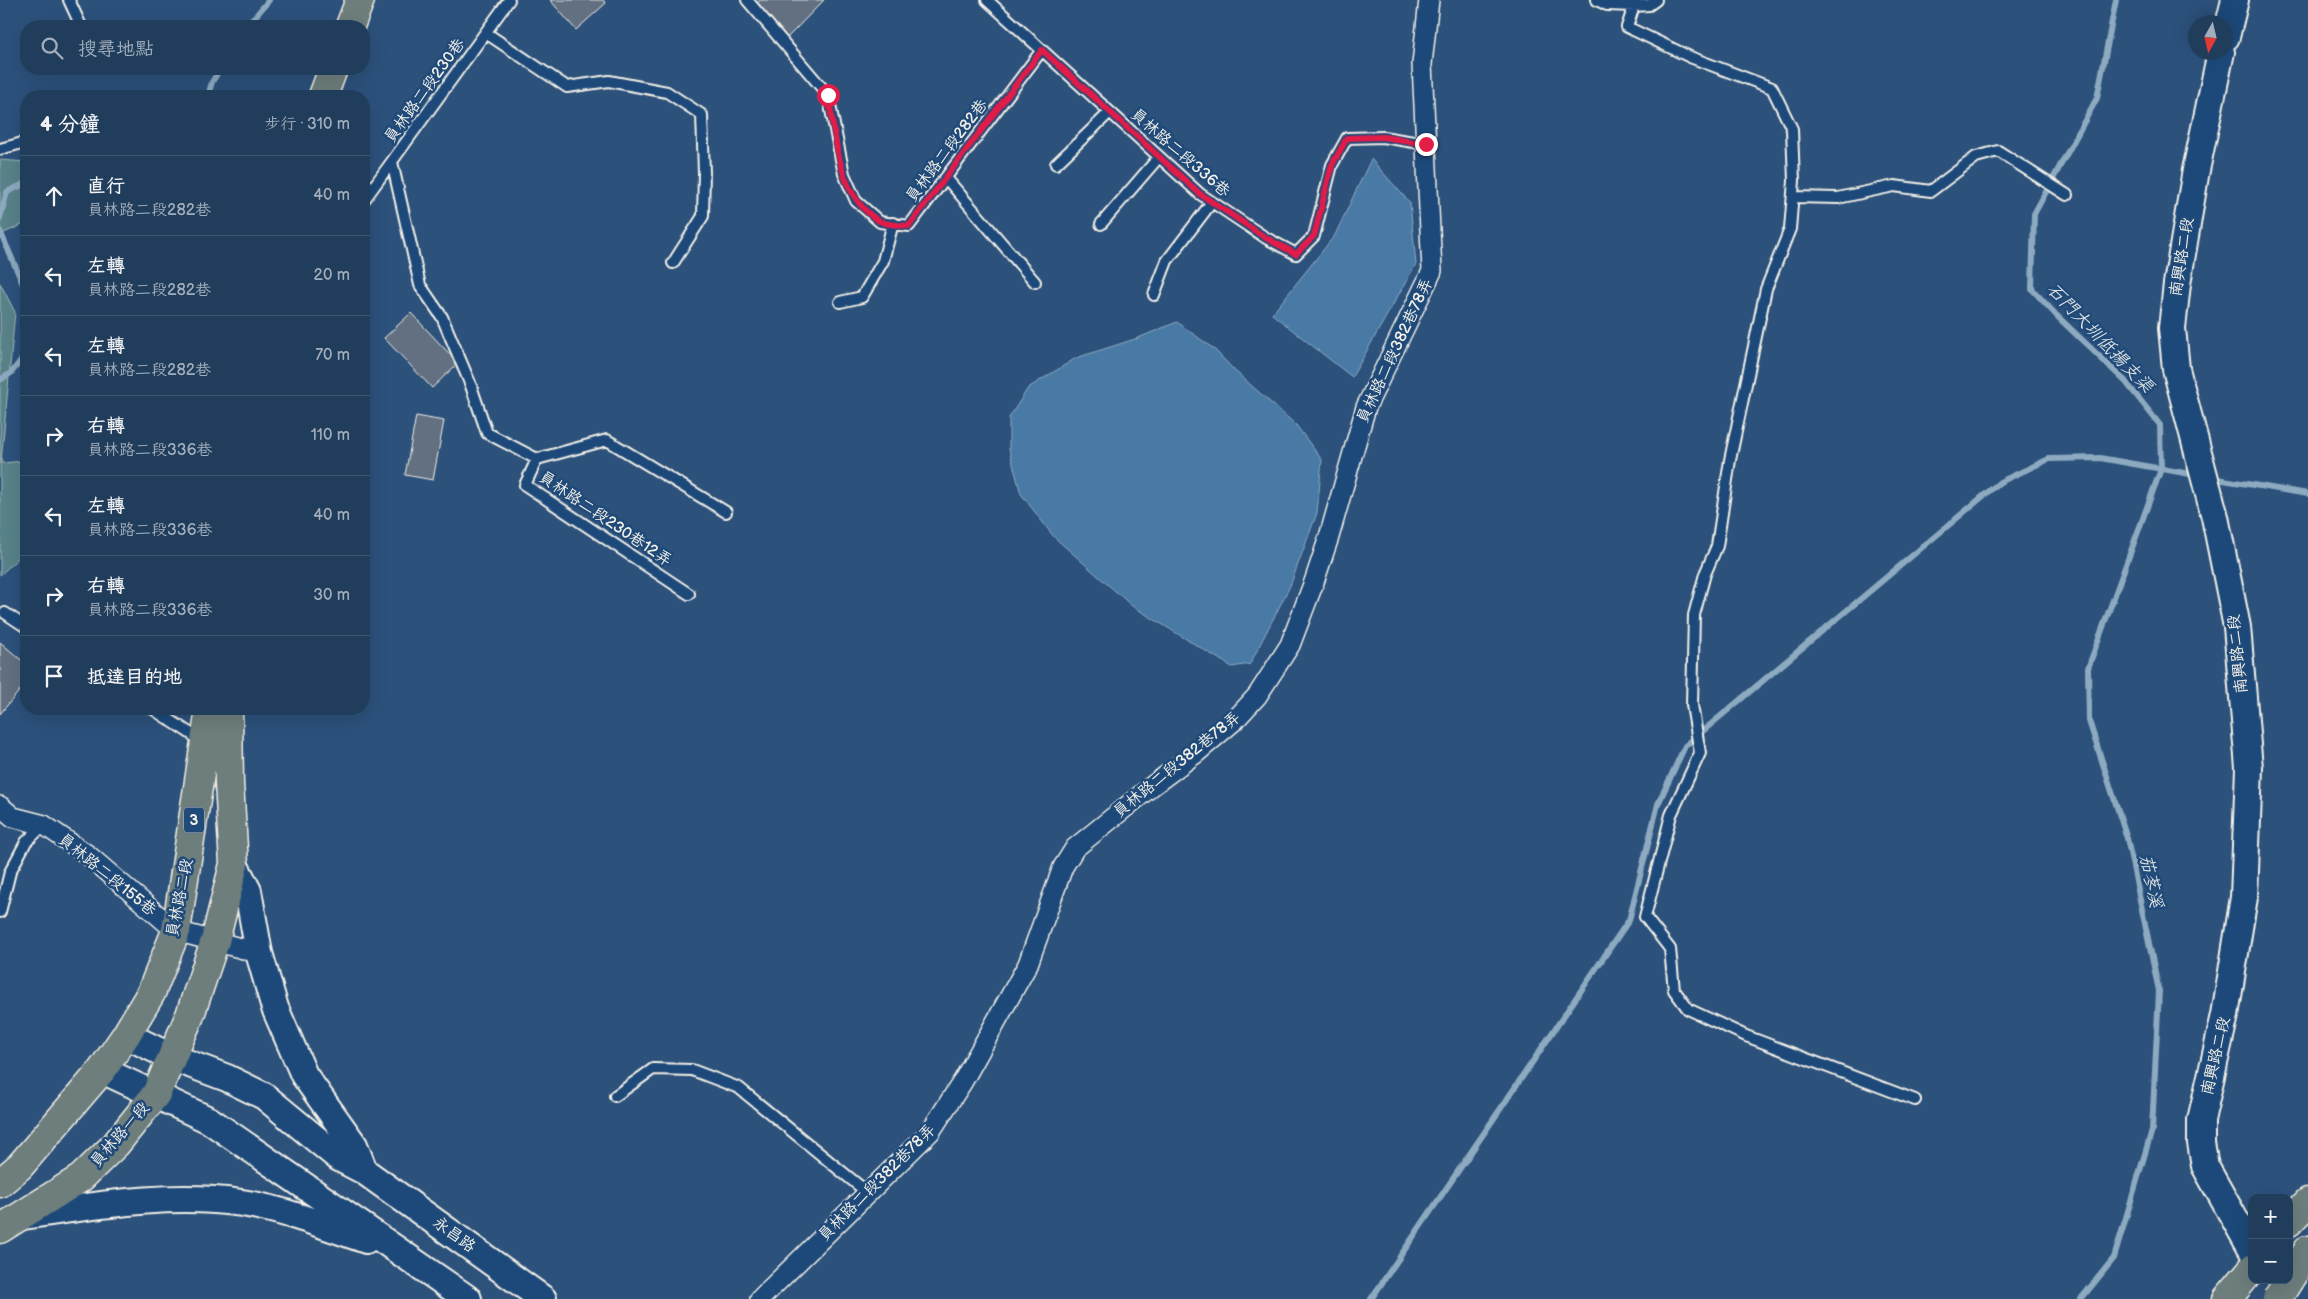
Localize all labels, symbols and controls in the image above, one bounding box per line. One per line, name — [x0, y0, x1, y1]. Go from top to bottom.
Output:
north arrow — [2188, 15, 2233, 60]
search box — [20, 20, 370, 75]
icon: search — [38, 34, 66, 62]
street label: 員林路二段230巷 — [381, 35, 469, 147]
text: 搜尋地點 — [78, 38, 154, 61]
route start — [817, 84, 840, 107]
street label: 員林路二段282巷 — [902, 96, 992, 206]
street label: 員林路二段336巷 — [1126, 105, 1234, 201]
text: 4 分鐘 — [40, 112, 100, 137]
text: 步行 · 310 m — [265, 115, 350, 134]
route end — [1415, 133, 1438, 156]
text: 直行 — [87, 175, 125, 198]
icon: ahead — [40, 182, 68, 210]
text: 40 m — [313, 186, 350, 205]
text: 員林路二段282巷 — [87, 201, 211, 220]
street label: 南興路二段 — [2166, 216, 2198, 298]
text: 左轉 — [87, 255, 125, 278]
icon: left — [40, 262, 68, 290]
text: 20 m — [314, 266, 350, 285]
street label: 員林路二段382巷78弄 — [1353, 275, 1437, 427]
water label: 石門大圳低揚支渠 — [2042, 279, 2159, 399]
text: 員林路二段282巷 — [87, 281, 211, 300]
text: 左轉 — [87, 335, 125, 358]
icon: left — [40, 342, 68, 370]
text: 70 m — [315, 346, 350, 365]
text: 員林路二段282巷 — [87, 361, 211, 380]
text: 右轉 — [87, 415, 125, 438]
icon: right — [40, 422, 68, 450]
text: 110 m — [311, 426, 350, 445]
text: 員林路二段336巷 — [87, 441, 212, 460]
street label: 員林路二段230巷12弄 — [535, 468, 675, 570]
text: 左轉 — [87, 495, 125, 518]
icon: left — [40, 502, 68, 530]
text: 40 m — [313, 506, 350, 525]
text: 員林路二段336巷 — [87, 521, 212, 540]
text: 右轉 — [87, 575, 125, 598]
icon: right — [40, 582, 68, 610]
text: 30 m — [313, 586, 350, 605]
text: 員林路二段336巷 — [87, 601, 212, 620]
street label: 南興路二段 — [2224, 613, 2252, 695]
icon: arrive — [40, 662, 68, 690]
text: 抵達目的地 — [87, 666, 182, 689]
street label: 員林路二段382巷78弄 — [1110, 708, 1244, 822]
road number: 3 — [184, 808, 204, 832]
street label: 員林路二段155巷 — [54, 830, 160, 920]
water label: 茄苳溪 — [2135, 852, 2167, 911]
street label: 員林路二段 — [163, 857, 197, 939]
street label: 南興路二段 — [2198, 1015, 2234, 1097]
street label: 員林路一段 — [87, 1099, 153, 1171]
street label: 員林路二段382巷78弄 — [814, 1120, 940, 1246]
map controls — [2248, 1194, 2293, 1284]
button: + — [2248, 1194, 2293, 1239]
street label: 永昌路 — [429, 1213, 479, 1257]
button: − — [2248, 1239, 2293, 1284]

